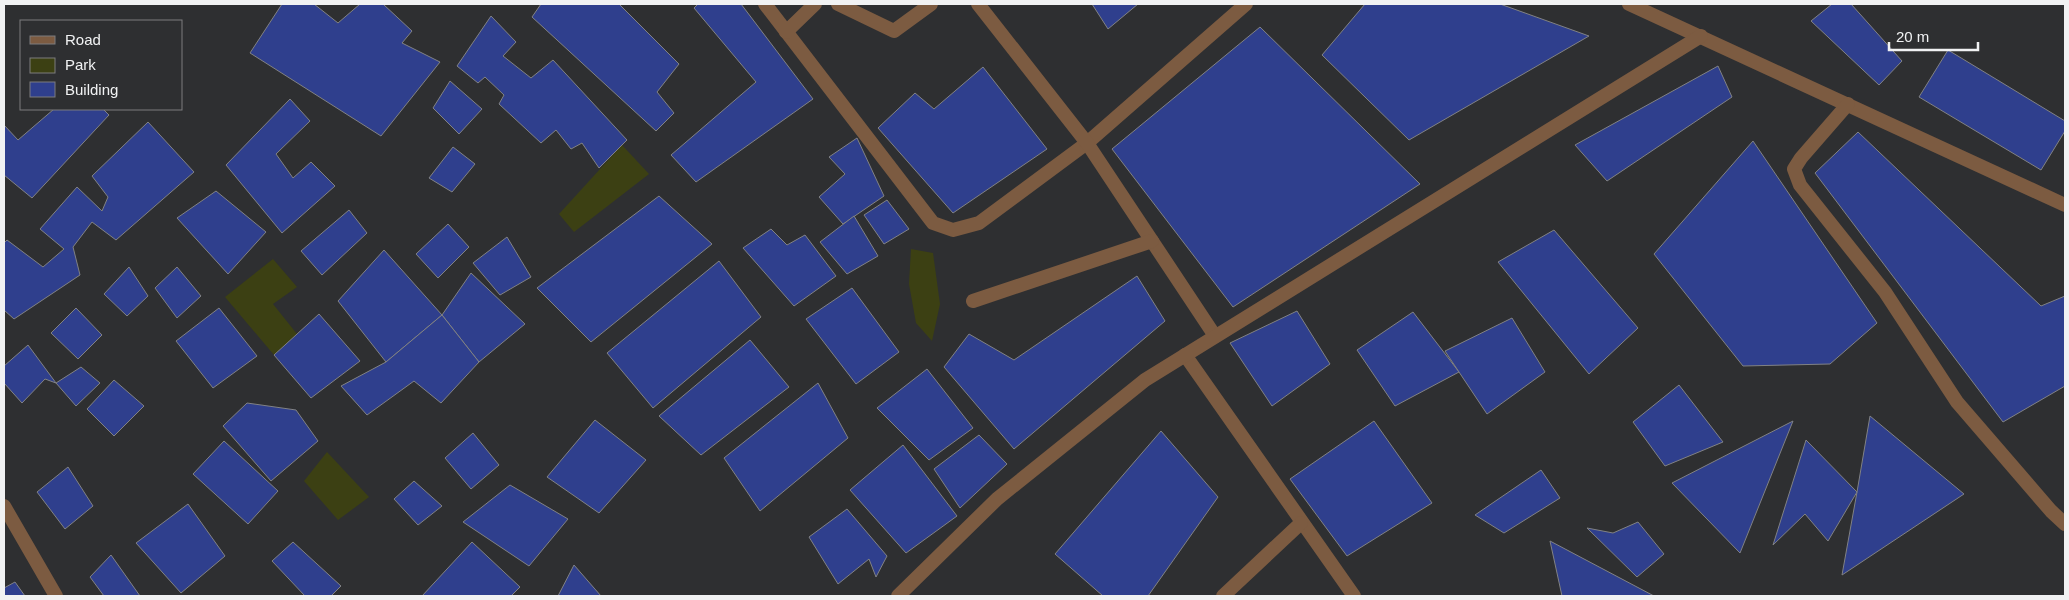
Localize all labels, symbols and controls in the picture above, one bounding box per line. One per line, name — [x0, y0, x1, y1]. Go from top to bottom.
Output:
legend — [20, 20, 182, 110]
scale bar — [1889, 20, 1978, 52]
text: 20 m — [1896, 28, 1929, 45]
text: Road — [65, 31, 101, 48]
text: Park — [65, 56, 96, 73]
text: Building — [65, 81, 118, 98]

